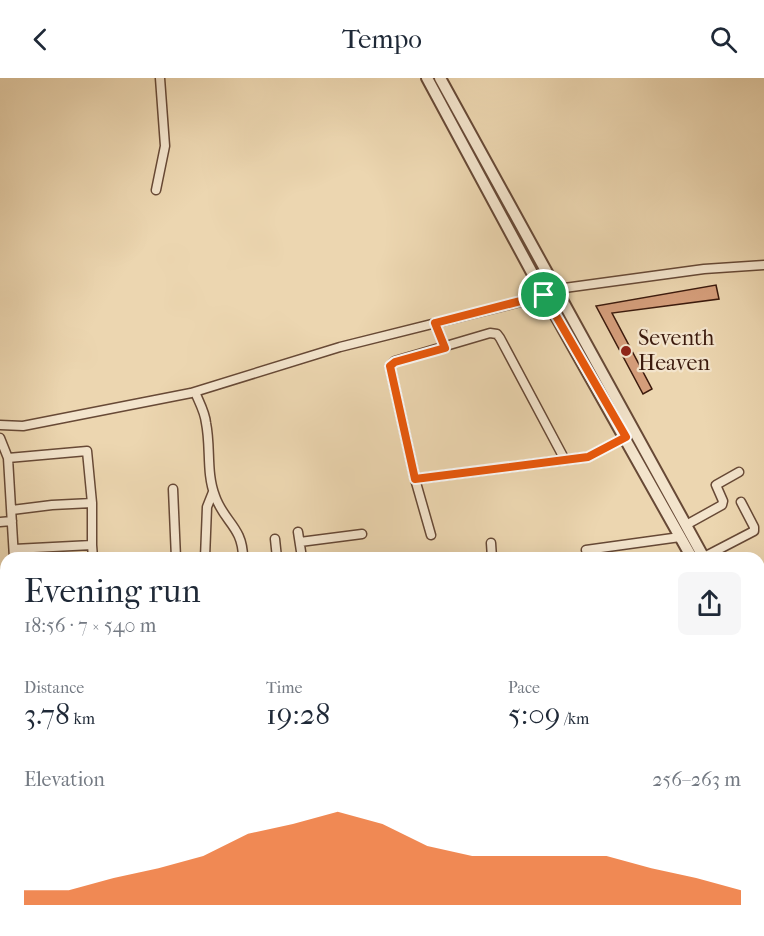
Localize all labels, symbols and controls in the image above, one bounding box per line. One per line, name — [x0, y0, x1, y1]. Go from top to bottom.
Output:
icon: back — [24, 23, 57, 56]
text: Tempo — [342, 23, 422, 55]
icon: search — [707, 23, 740, 56]
pin — [518, 269, 569, 320]
icon: arrive — [527, 278, 560, 311]
place label: Seventh Heaven — [638, 325, 715, 376]
marker: Seventh Heaven — [619, 344, 633, 358]
text: Evening run — [24, 572, 201, 611]
button: share — [678, 572, 741, 635]
text: 18:56 · 7 × 540 m — [24, 614, 157, 637]
text: Distance — [24, 678, 84, 697]
text: Time — [266, 678, 302, 697]
text: Pace — [508, 678, 540, 697]
text: 3.78 — [24, 697, 70, 732]
text: 19:28 — [266, 697, 330, 732]
text: 5:09 — [508, 697, 561, 732]
text: km — [70, 709, 95, 728]
text: /km — [561, 709, 589, 728]
text: Elevation — [24, 768, 105, 791]
text: 256–263 m — [652, 768, 741, 791]

